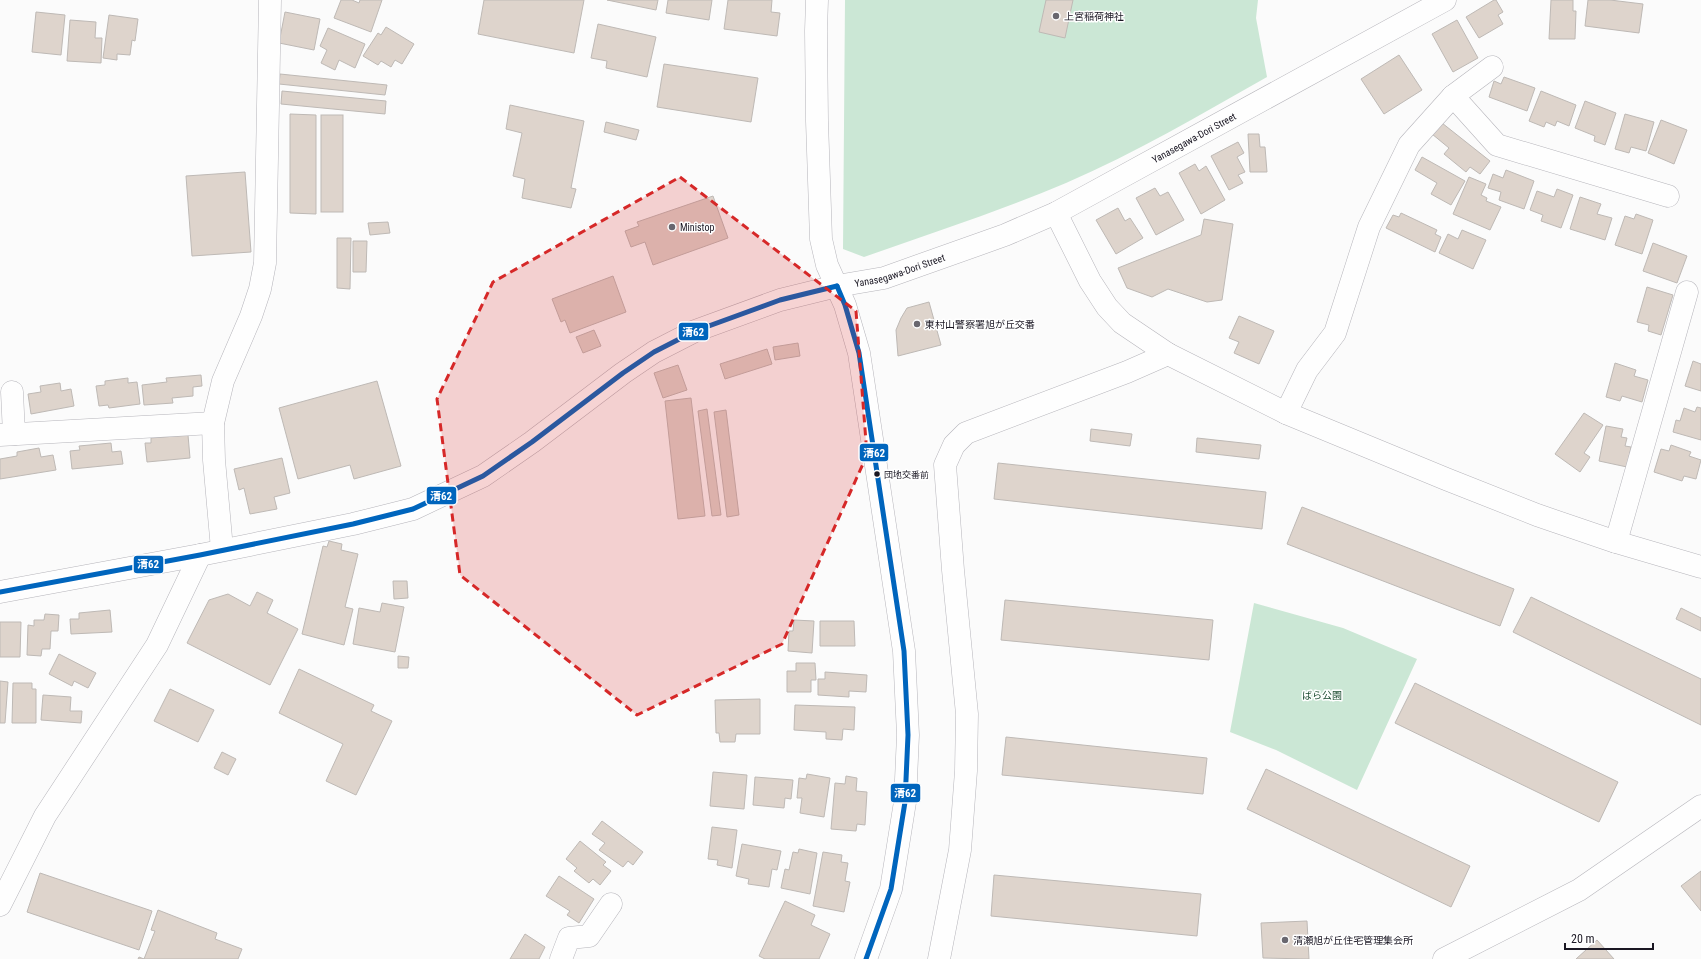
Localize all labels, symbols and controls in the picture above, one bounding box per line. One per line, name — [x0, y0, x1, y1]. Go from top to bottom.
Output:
marker: 上宮稲荷神社 — [1051, 11, 1061, 21]
place label: 上宮稲荷神社 — [1064, 11, 1124, 22]
street label: Yanasegawa-Dori Street — [1150, 111, 1238, 165]
marker: Ministop — [667, 222, 677, 232]
place label: Ministop — [680, 222, 714, 233]
street label: Yanasegawa-Dori Street — [854, 252, 946, 289]
marker: 東村山警察署旭が丘交番 — [912, 319, 922, 329]
place label: 東村山警察署旭が丘交番 — [925, 319, 1035, 330]
line badge: 清62 — [678, 322, 709, 341]
text: 清62 — [682, 326, 704, 339]
line badge: 清62 — [859, 443, 889, 462]
text: 清62 — [863, 447, 885, 460]
marker: 団地交番前 — [872, 469, 882, 479]
place label: 団地交番前 — [884, 470, 929, 480]
line badge: 清62 — [426, 486, 457, 505]
text: 清62 — [430, 490, 452, 503]
line badge: 清62 — [133, 555, 164, 574]
text: 清62 — [137, 558, 159, 571]
park label: ばら公園 — [1302, 690, 1342, 701]
line badge: 清62 — [890, 783, 921, 803]
text: 清62 — [894, 787, 916, 800]
scale bar — [1565, 925, 1653, 951]
text: 20 m — [1571, 932, 1595, 946]
marker: 清瀬旭が丘住宅管理集会所 — [1280, 935, 1290, 945]
place label: 清瀬旭が丘住宅管理集会所 — [1293, 935, 1413, 946]

